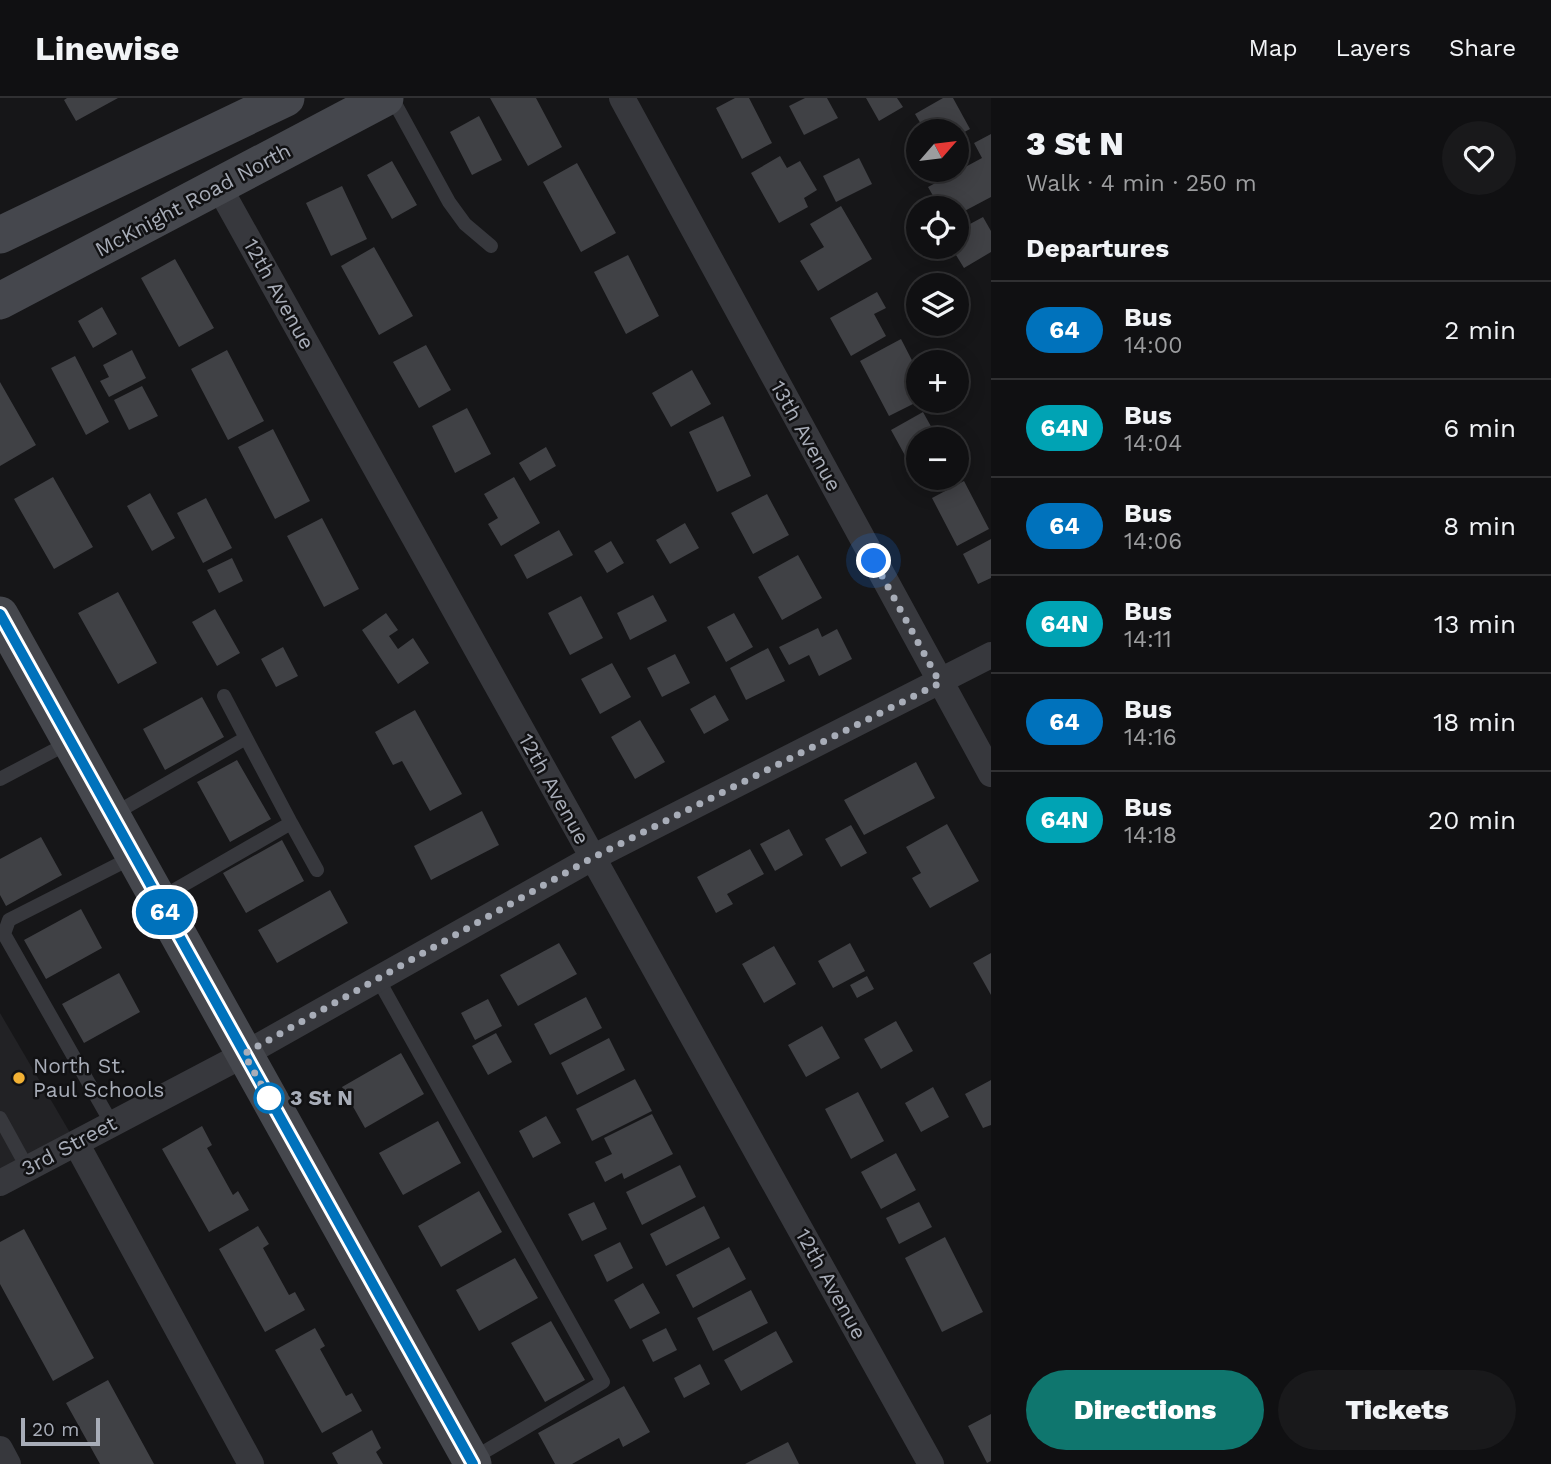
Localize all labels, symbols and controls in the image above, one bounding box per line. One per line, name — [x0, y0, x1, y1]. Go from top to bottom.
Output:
text: Linewise — [35, 29, 179, 68]
text: Map — [1249, 34, 1297, 62]
text: Layers — [1335, 34, 1411, 62]
text: Share — [1449, 34, 1516, 62]
north arrow — [906, 119, 970, 182]
map controls — [906, 119, 969, 490]
button: heart — [1442, 121, 1516, 195]
text: 3 St N — [1026, 124, 1124, 163]
street label: McKnight Road North — [91, 137, 295, 262]
text: Walk · 4 min · 250 m — [1026, 170, 1257, 197]
button: locate — [906, 196, 969, 259]
text: Departures — [1026, 233, 1169, 263]
street label: 12th Avenue — [239, 234, 320, 354]
button: layers — [906, 273, 969, 336]
text: Bus — [1124, 302, 1172, 332]
text: 2 min — [1444, 315, 1516, 345]
text: 64 — [1049, 316, 1080, 344]
text: 14:00 — [1124, 332, 1182, 359]
button: + — [906, 350, 969, 413]
street label: 13th Avenue — [766, 376, 847, 496]
text: Bus — [1124, 400, 1172, 430]
text: 6 min — [1444, 413, 1516, 443]
text: 64N — [1040, 414, 1089, 442]
button: − — [906, 427, 969, 490]
text: 14:04 — [1124, 430, 1182, 457]
text: Bus — [1124, 498, 1172, 528]
text: 8 min — [1443, 511, 1516, 541]
text: 64 — [1049, 512, 1080, 540]
text: 14:06 — [1124, 528, 1182, 555]
your location — [856, 543, 891, 578]
text: Bus — [1124, 596, 1172, 626]
text: 13 min — [1434, 609, 1516, 639]
text: 64N — [1040, 610, 1089, 638]
text: 14:11 — [1124, 626, 1172, 653]
text: Bus — [1124, 694, 1172, 724]
text: 18 min — [1433, 707, 1516, 737]
text: 64 — [1049, 708, 1080, 736]
text: 14:16 — [1124, 724, 1177, 751]
street label: 12th Avenue — [514, 729, 595, 849]
text: Bus — [1124, 792, 1172, 822]
text: 20 min — [1428, 805, 1516, 835]
text: 64N — [1040, 806, 1089, 834]
text: 14:18 — [1124, 822, 1177, 849]
line badge: 64 — [134, 889, 196, 935]
text: 64 — [150, 898, 180, 926]
place label: North St. Paul Schools — [33, 1053, 164, 1102]
marker: North St. Paul Schools — [11, 1070, 27, 1086]
marker: 3 St N — [254, 1083, 284, 1113]
place label: 3 St N — [290, 1085, 353, 1110]
street label: 3rd Street — [17, 1110, 121, 1181]
street label: 12th Avenue — [791, 1224, 872, 1344]
button: Directions — [1026, 1370, 1264, 1450]
button: Tickets — [1278, 1370, 1516, 1450]
scale bar — [21, 1415, 100, 1447]
text: 20 m — [32, 1418, 79, 1441]

